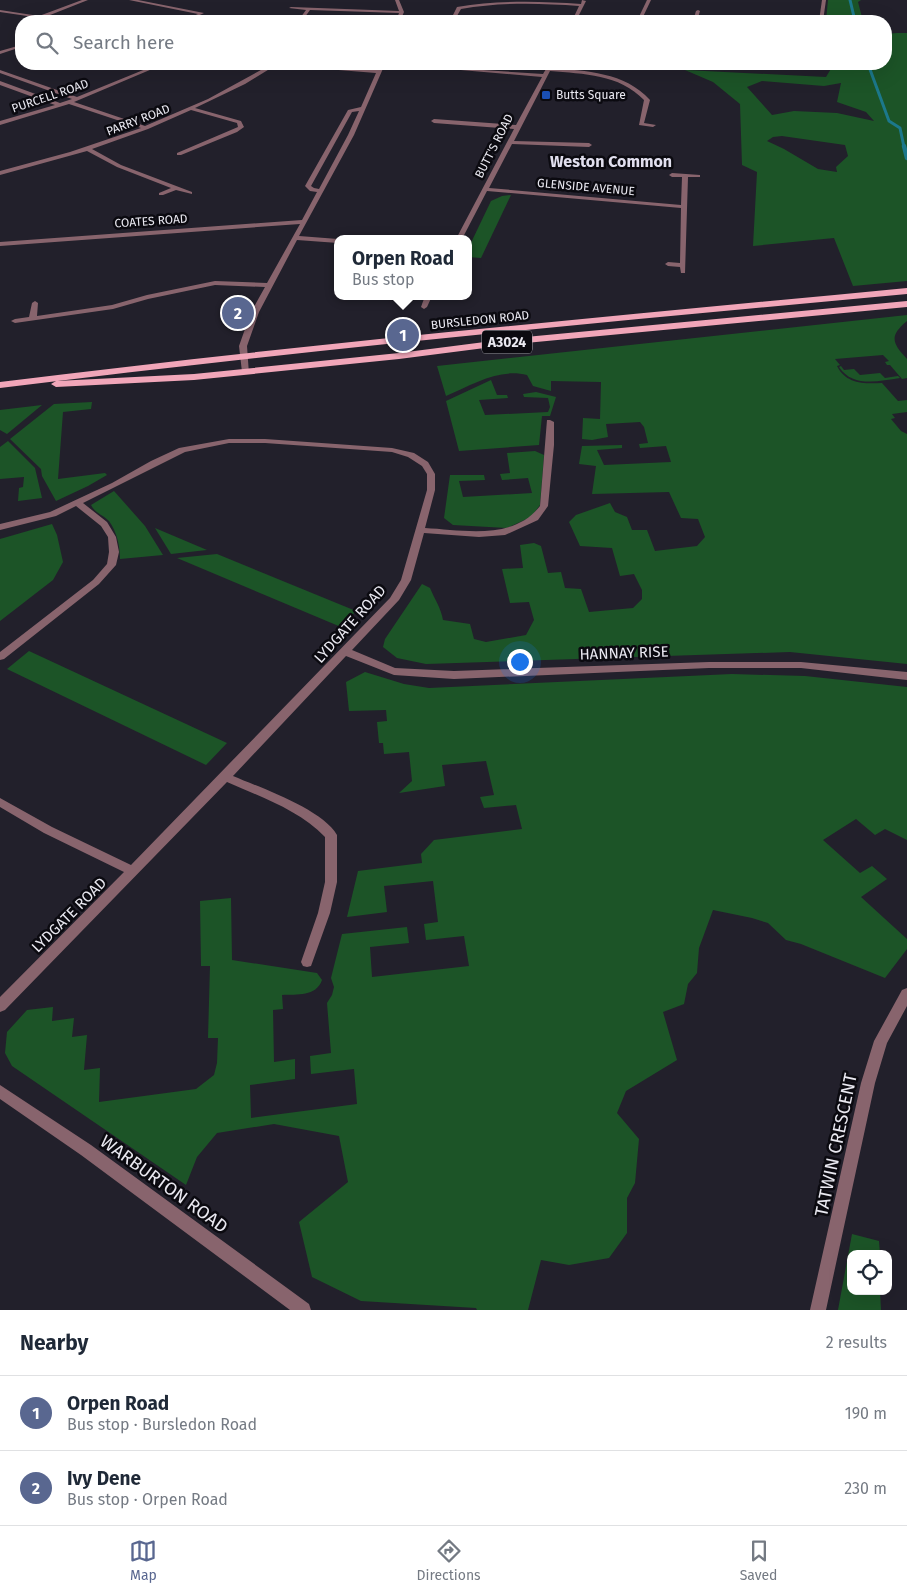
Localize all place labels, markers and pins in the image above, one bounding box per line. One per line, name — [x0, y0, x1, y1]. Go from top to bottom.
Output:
place label: Butts Square — [556, 88, 626, 102]
marker: Butts Square — [540, 89, 552, 101]
pin: 2 — [222, 294, 254, 332]
pin: 1 — [387, 316, 419, 354]

